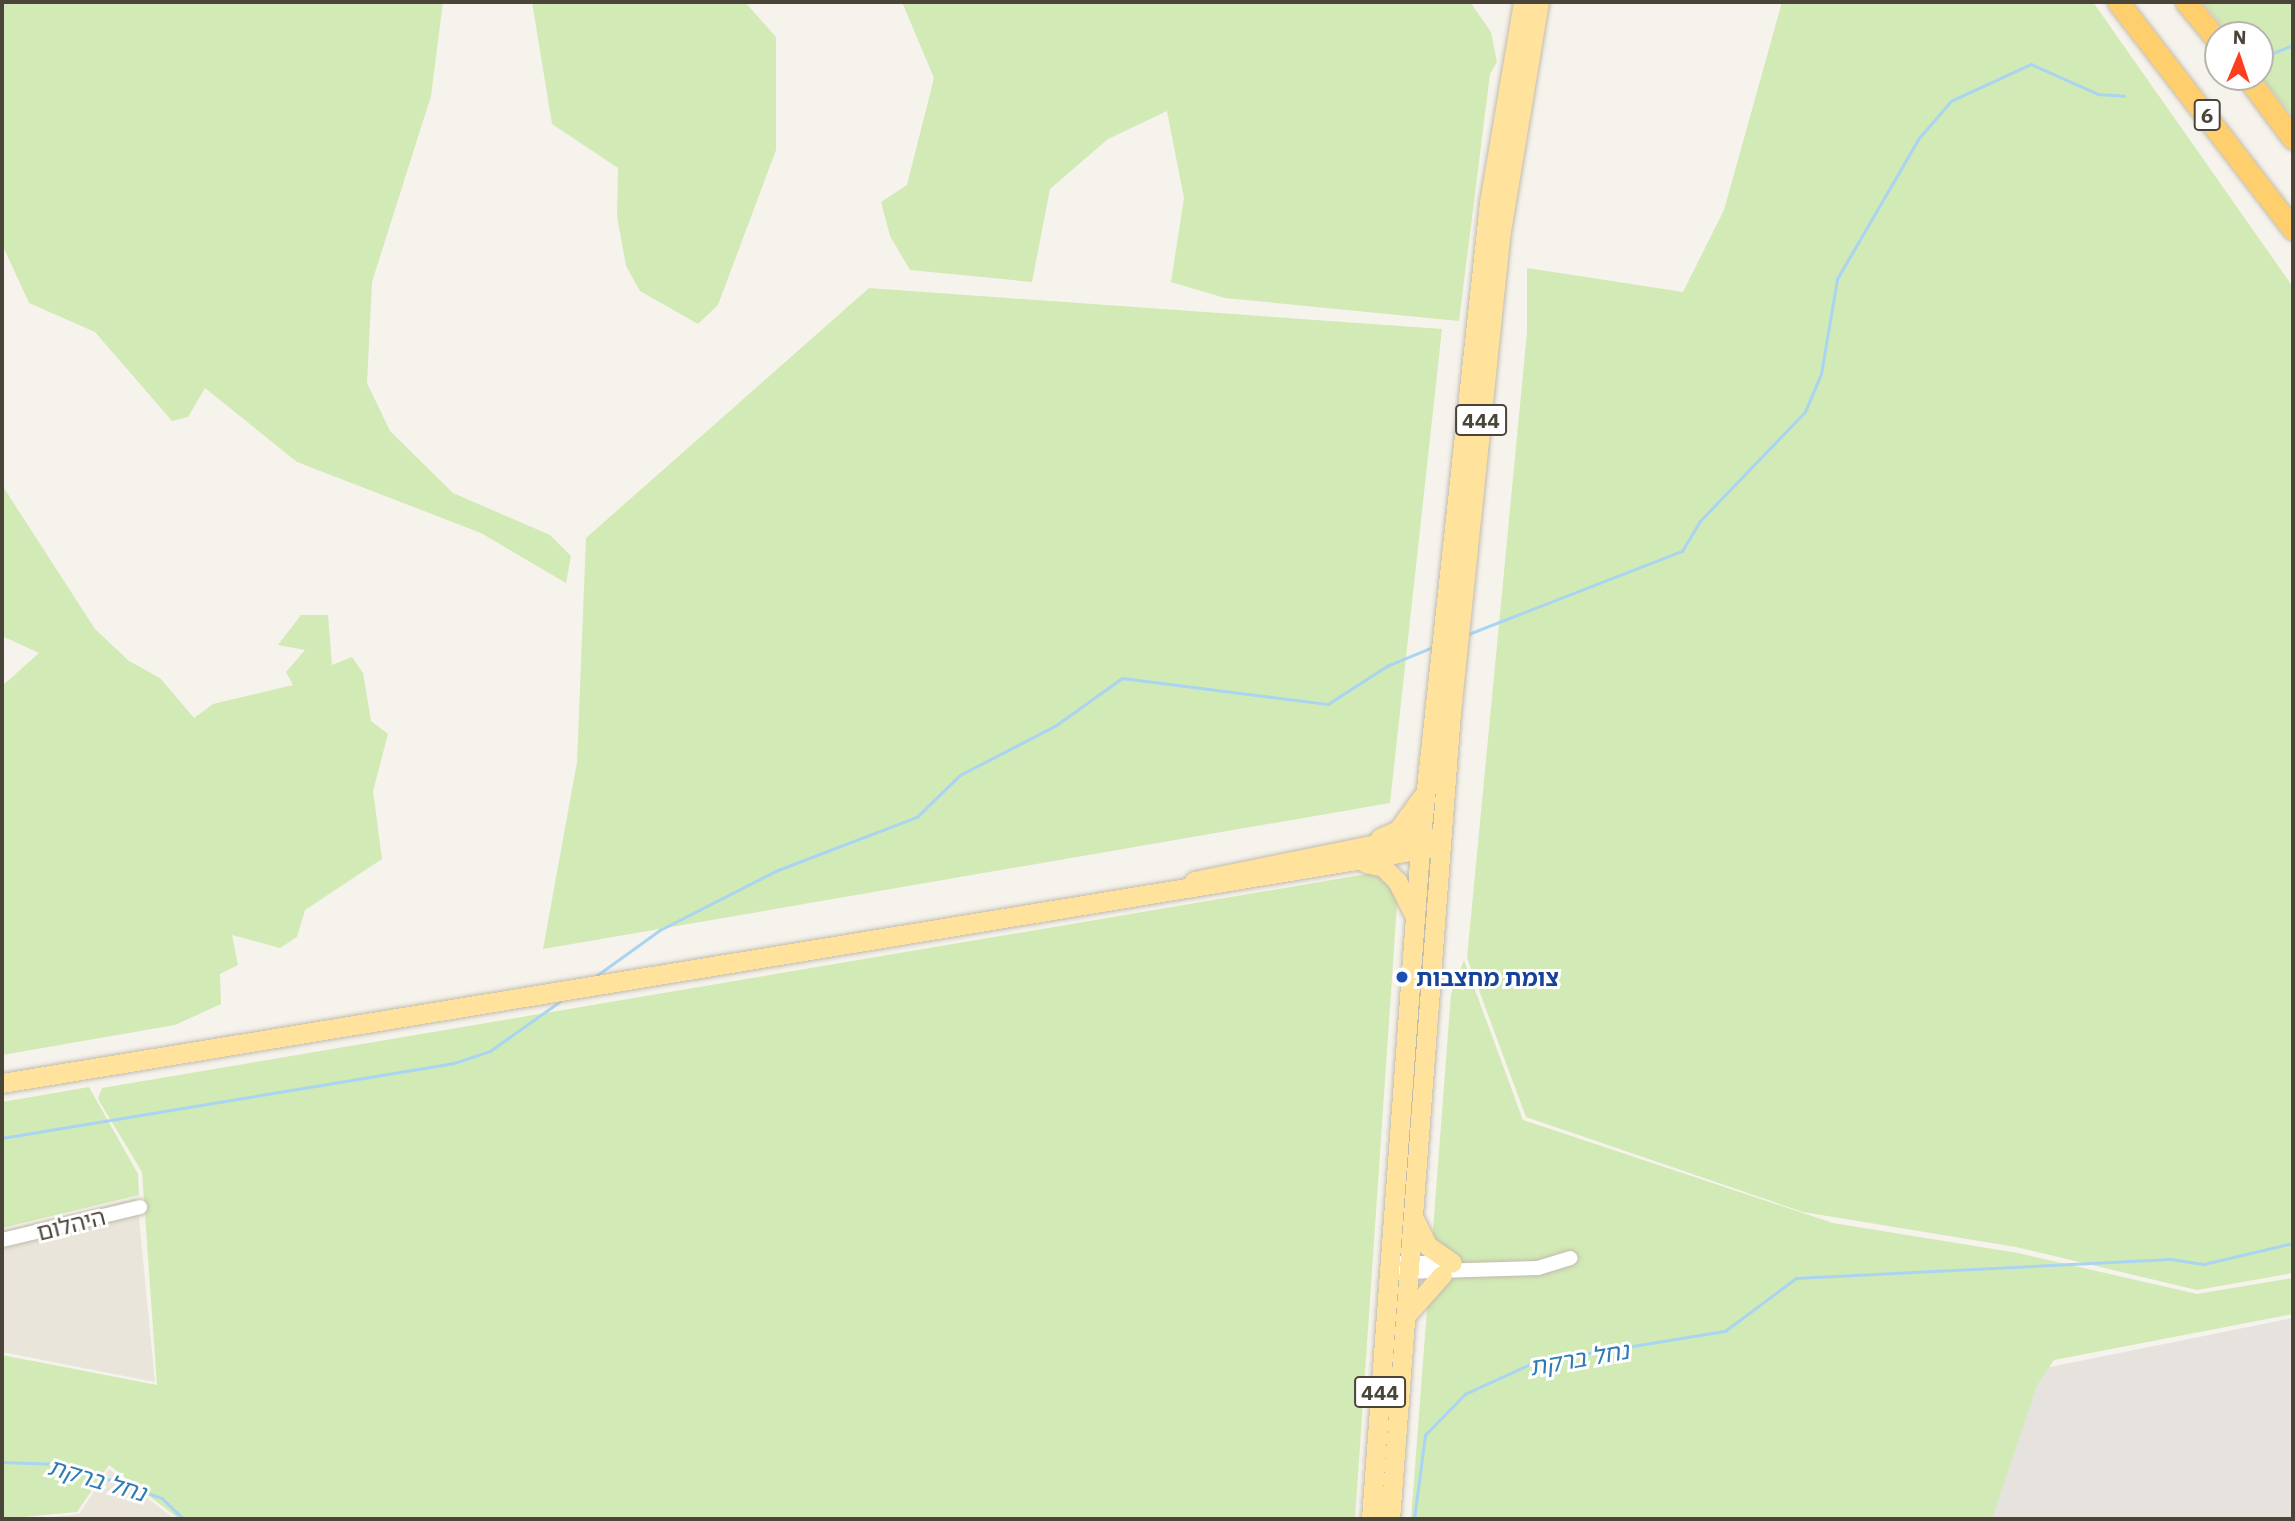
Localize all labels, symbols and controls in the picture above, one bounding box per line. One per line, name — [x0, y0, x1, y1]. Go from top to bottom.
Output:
north arrow — [2204, 21, 2274, 91]
text: N — [2232, 25, 2247, 49]
road number: 6 — [2193, 97, 2221, 132]
road number: 444 — [1455, 402, 1507, 438]
place label: צומת מחצבות — [1416, 963, 1559, 991]
marker: צומת מחצבות — [1394, 969, 1410, 985]
street label: היהלום — [34, 1202, 108, 1246]
water label: נחל ברקת — [1527, 1336, 1631, 1382]
road number: 444 — [1354, 1374, 1406, 1410]
water label: נחל ברקת — [45, 1452, 149, 1508]

